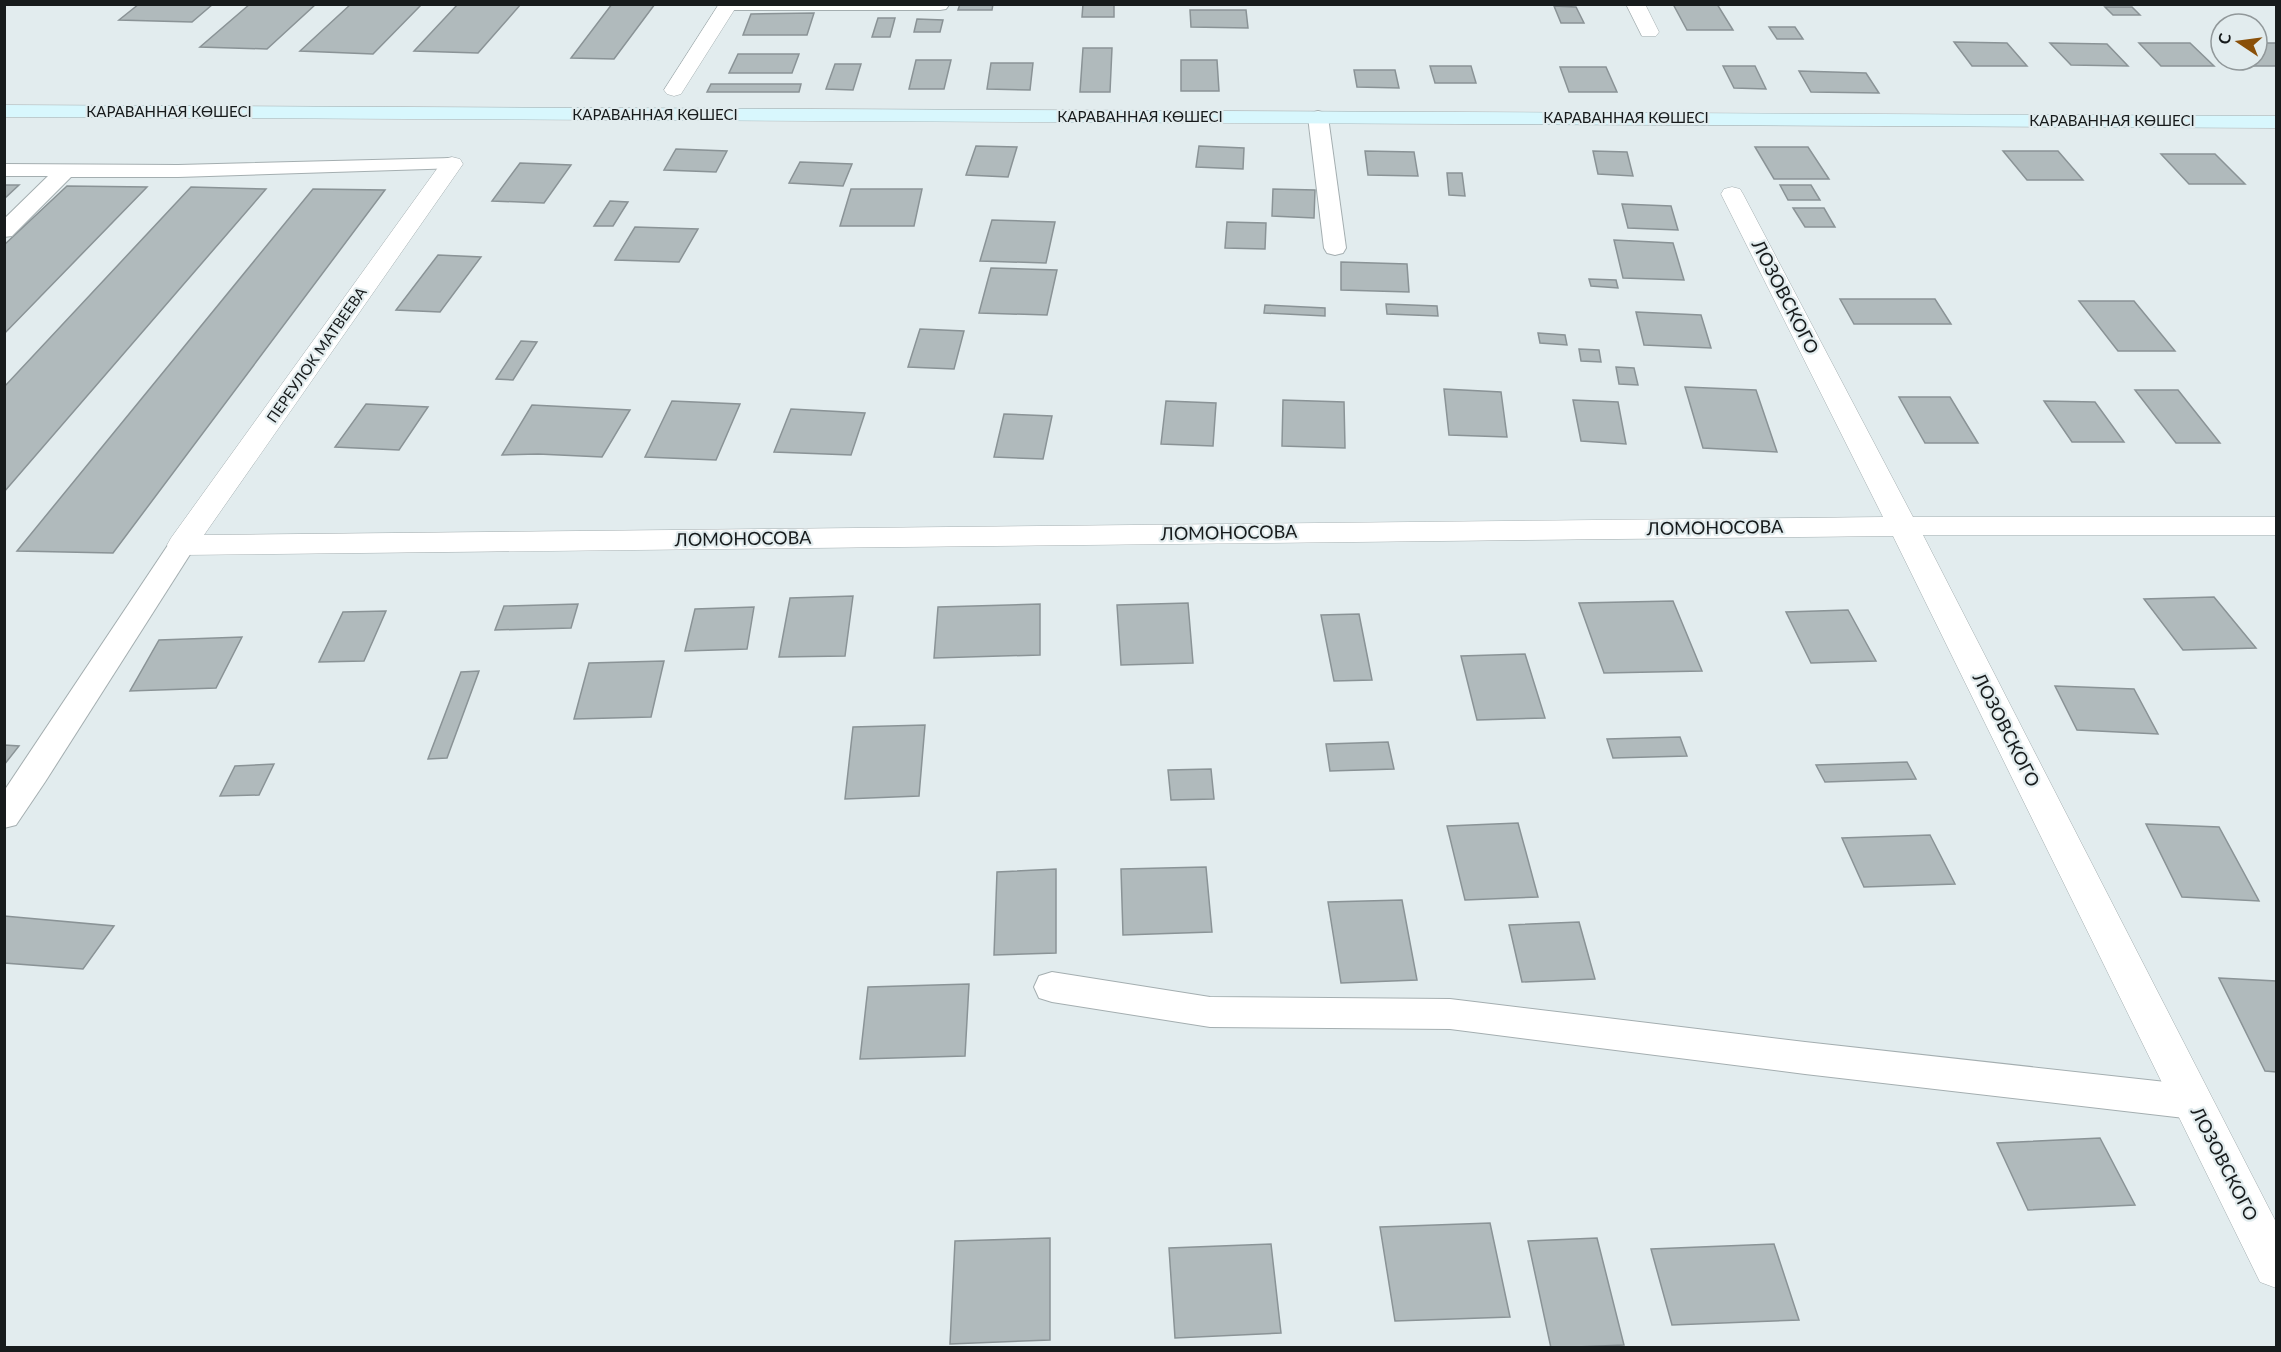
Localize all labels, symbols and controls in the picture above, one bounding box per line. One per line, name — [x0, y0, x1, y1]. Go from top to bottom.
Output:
north arrow — [2209, 12, 2269, 72]
text: С — [2213, 31, 2234, 46]
street label: КАРАВАННАЯ КӨШЕСІ — [86, 102, 252, 120]
street label: КАРАВАННАЯ КӨШЕСІ — [572, 105, 738, 123]
street label: КАРАВАННАЯ КӨШЕСІ — [1057, 107, 1223, 125]
street label: КАРАВАННАЯ КӨШЕСІ — [1543, 108, 1709, 126]
street label: КАРАВАННАЯ КӨШЕСІ — [2029, 111, 2195, 129]
street label: ЛОЗОВСКОГО — [1747, 235, 1824, 357]
street label: ПЕРЕУЛОК МАТВЕЕВА — [263, 283, 370, 426]
street label: ЛОМОНОСОВА — [1646, 515, 1784, 539]
street label: ЛОМОНОСОВА — [1160, 520, 1298, 544]
street label: ЛОМОНОСОВА — [674, 526, 812, 550]
street label: ЛОЗОВСКОГО — [1968, 668, 2045, 790]
street label: ЛОЗОВСКОГО — [2186, 1102, 2263, 1224]

